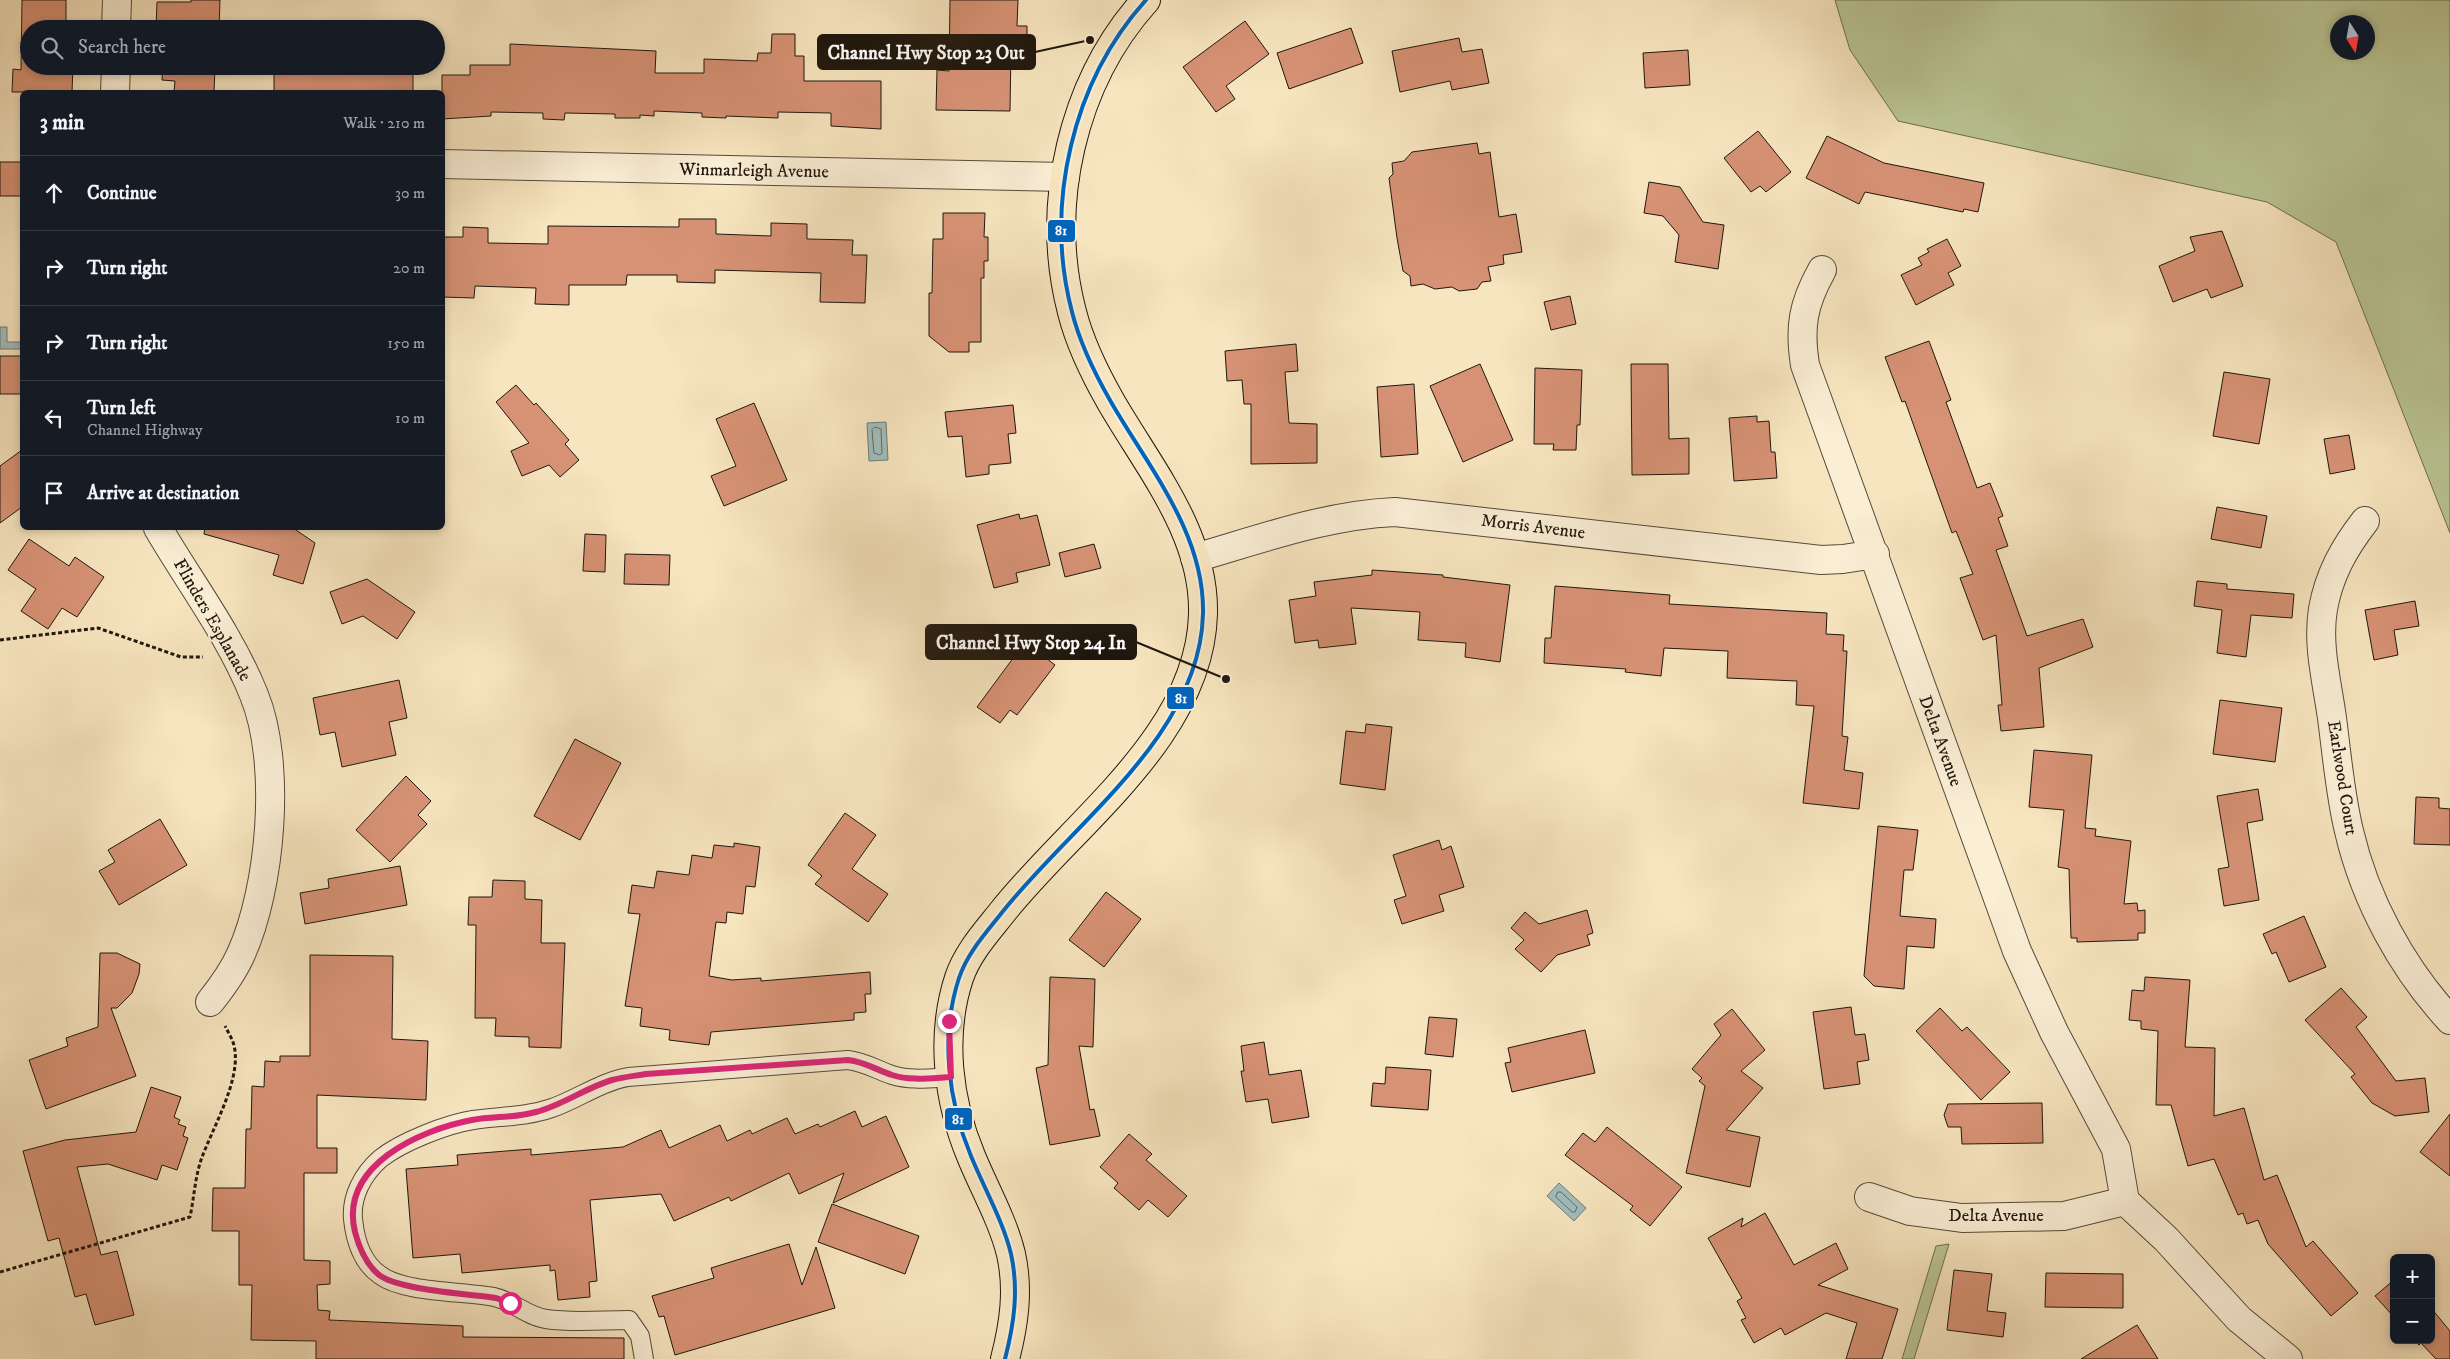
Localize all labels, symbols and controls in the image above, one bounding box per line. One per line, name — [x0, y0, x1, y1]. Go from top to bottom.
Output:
north arrow — [2330, 15, 2375, 60]
search box — [20, 20, 445, 75]
icon: search — [38, 34, 66, 62]
callout: Channel Hwy Stop 23 Out — [818, 35, 1035, 69]
text: Search here — [78, 36, 166, 59]
text: Channel Hwy Stop 23 Out — [827, 42, 1025, 65]
text: 3 min — [40, 110, 85, 136]
text: Walk · 210 m — [343, 113, 425, 133]
street label: Winmarleigh Avenue — [678, 159, 829, 183]
icon: ahead — [40, 179, 68, 207]
text: Continue — [87, 182, 157, 205]
text: 30 m — [395, 183, 425, 203]
line badge: 81 — [1047, 219, 1076, 243]
text: 81 — [1055, 222, 1067, 240]
icon: right — [40, 254, 68, 282]
text: Turn right — [87, 257, 167, 280]
text: 20 m — [393, 258, 425, 278]
icon: right — [40, 329, 68, 357]
text: Turn right — [87, 332, 167, 355]
text: 150 m — [387, 333, 425, 353]
text: Turn left — [87, 397, 156, 420]
icon: left — [40, 404, 68, 432]
text: 10 m — [395, 408, 425, 428]
text: Channel Highway — [87, 420, 203, 440]
icon: arrive — [40, 479, 68, 507]
text: Arrive at destination — [87, 482, 239, 505]
street label: Morris Avenue — [1480, 510, 1586, 544]
street label: Flinders Esplanade — [168, 555, 256, 685]
callout: Channel Hwy Stop 24 In — [926, 625, 1136, 659]
text: Channel Hwy Stop 24 In — [936, 632, 1127, 655]
line badge: 81 — [1166, 686, 1195, 710]
text: 81 — [1175, 690, 1187, 708]
street label: Delta Avenue — [1913, 692, 1967, 790]
street label: Earlwood Court — [2322, 719, 2362, 837]
route end — [938, 1010, 961, 1033]
line badge: 81 — [944, 1107, 973, 1131]
text: 81 — [952, 1111, 964, 1129]
street label: Delta Avenue — [1948, 1205, 2044, 1227]
map controls — [2390, 1254, 2435, 1344]
button: + — [2390, 1254, 2435, 1299]
route start — [499, 1292, 522, 1315]
button: − — [2390, 1299, 2435, 1344]

